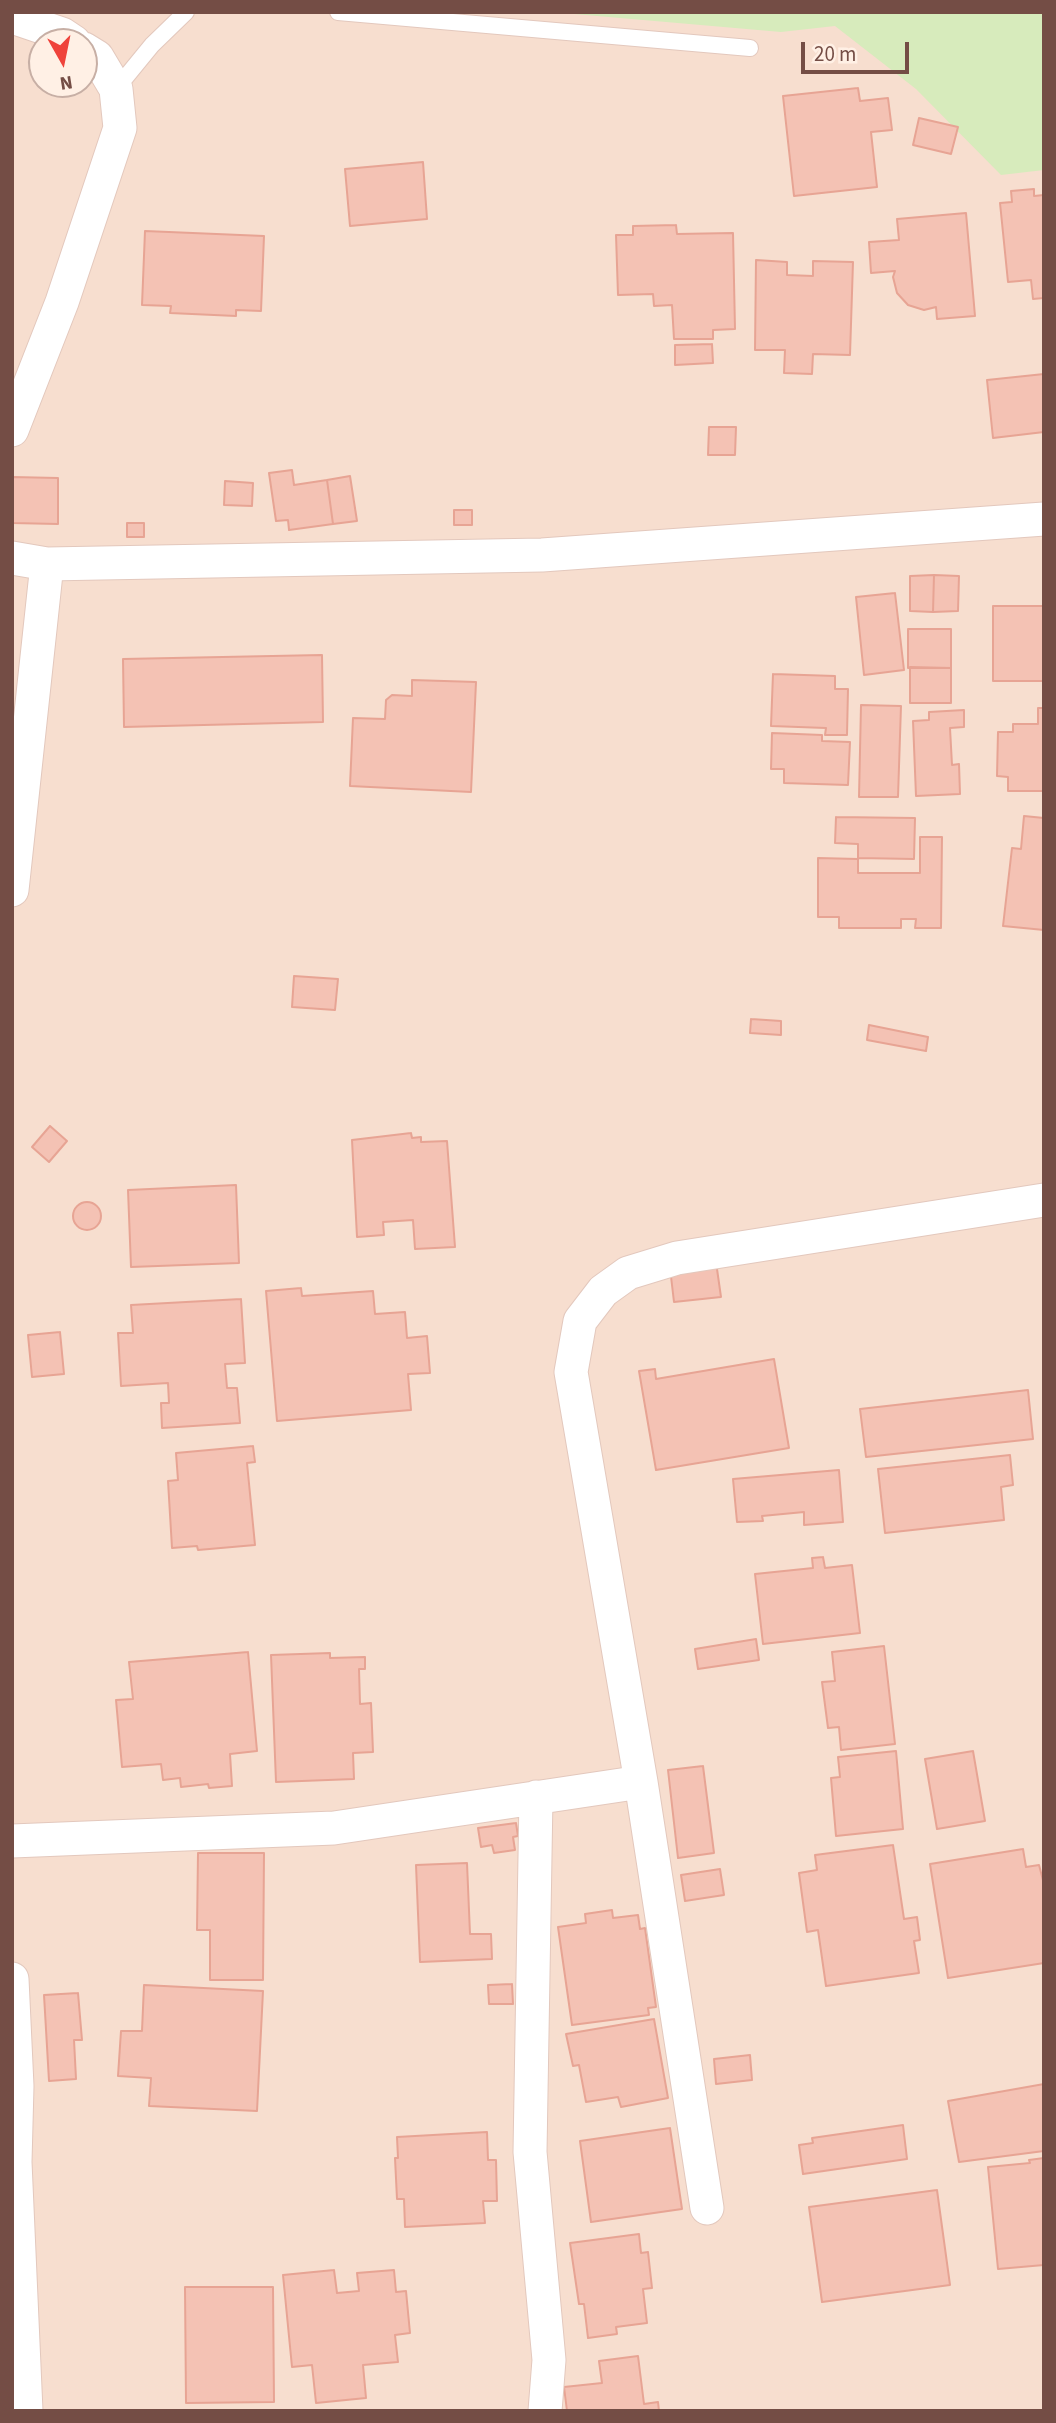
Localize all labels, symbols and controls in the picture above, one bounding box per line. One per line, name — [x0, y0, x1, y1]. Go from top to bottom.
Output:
north arrow — [28, 28, 98, 98]
scale bar — [804, 28, 912, 72]
text: 20 m — [814, 39, 856, 69]
text: N — [58, 68, 74, 97]

